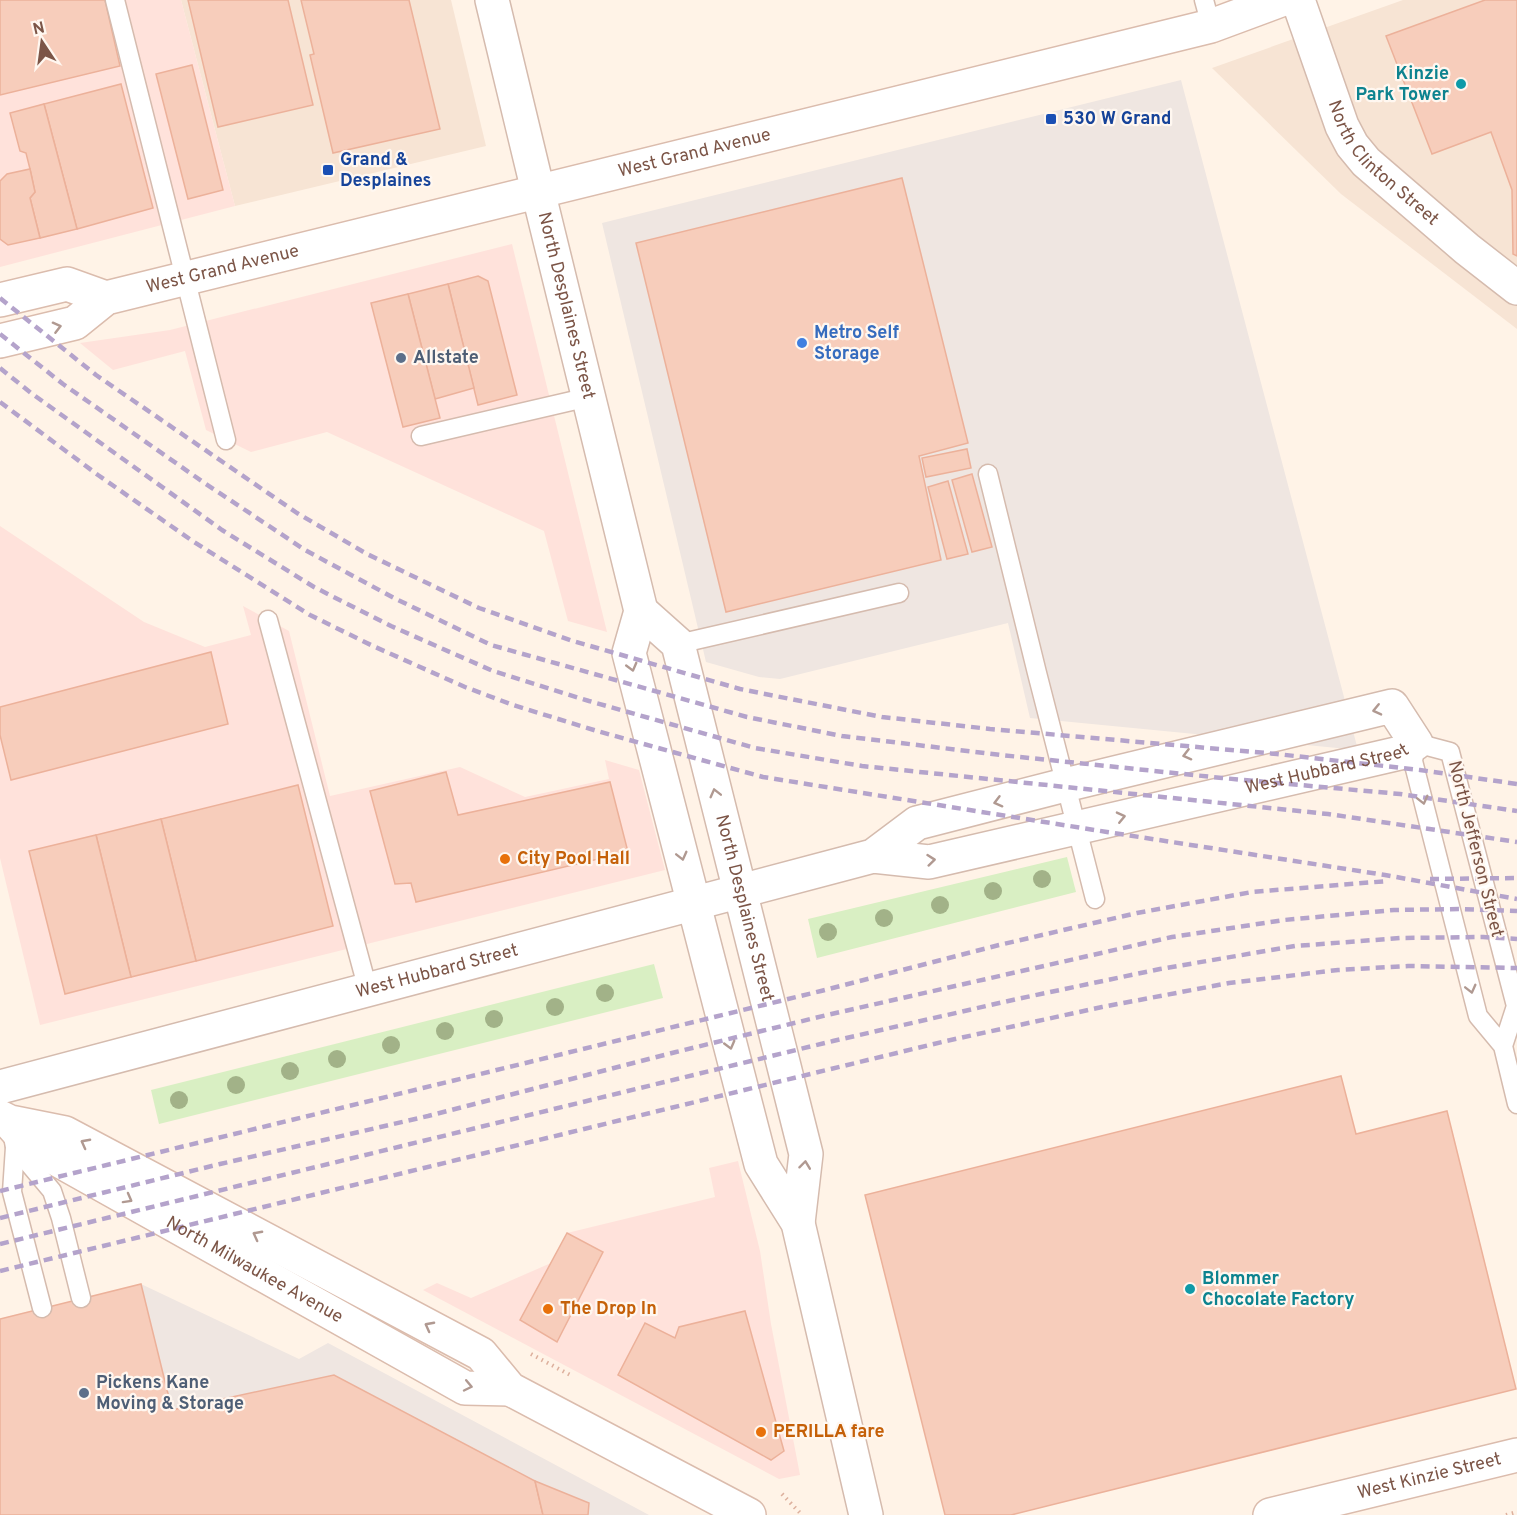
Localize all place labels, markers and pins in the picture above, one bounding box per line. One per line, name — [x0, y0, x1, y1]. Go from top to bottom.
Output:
place label: Kinzie Park Tower — [1356, 63, 1449, 107]
marker: Kinzie Park Tower — [1454, 77, 1468, 91]
place label: 530 W Grand — [1063, 108, 1171, 131]
marker: 530 W Grand — [1044, 112, 1058, 126]
place label: Grand & Desplaines — [340, 149, 431, 193]
marker: Grand & Desplaines — [321, 163, 335, 177]
place label: Metro Self Storage — [814, 322, 900, 366]
marker: Metro Self Storage — [795, 336, 809, 350]
place label: Allstate — [413, 347, 479, 370]
marker: Allstate — [394, 351, 408, 365]
place label: City Pool Hall — [517, 848, 630, 871]
marker: City Pool Hall — [498, 852, 512, 866]
place label: Blommer Chocolate Factory — [1202, 1268, 1354, 1312]
marker: Blommer Chocolate Factory — [1183, 1282, 1197, 1296]
place label: The Drop In — [560, 1298, 657, 1321]
marker: The Drop In — [541, 1302, 555, 1316]
place label: Pickens Kane Moving & Storage — [96, 1372, 244, 1416]
marker: Pickens Kane Moving & Storage — [77, 1386, 91, 1400]
place label: PERILLA fare — [773, 1421, 884, 1444]
marker: PERILLA fare — [754, 1425, 768, 1439]

